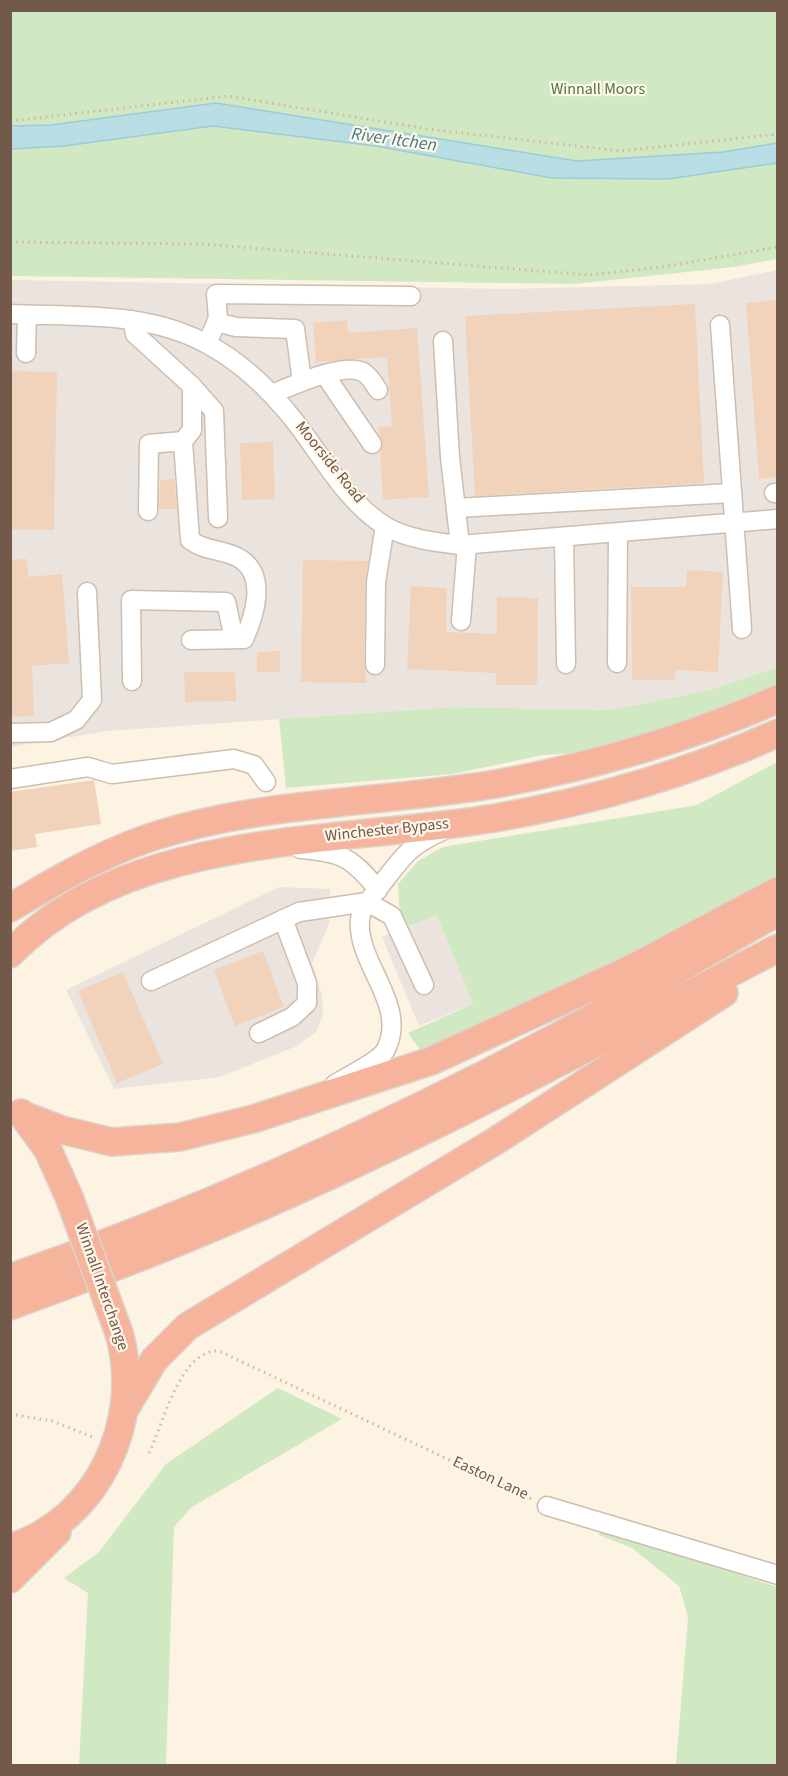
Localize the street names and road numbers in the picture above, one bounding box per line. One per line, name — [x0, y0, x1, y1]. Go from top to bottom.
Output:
street label: Moorside Road — [290, 418, 368, 508]
street label: Winchester Bypass — [324, 815, 450, 847]
street label: Winnall Interchange — [70, 1221, 132, 1353]
street label: Easton Lane — [449, 1453, 531, 1505]

